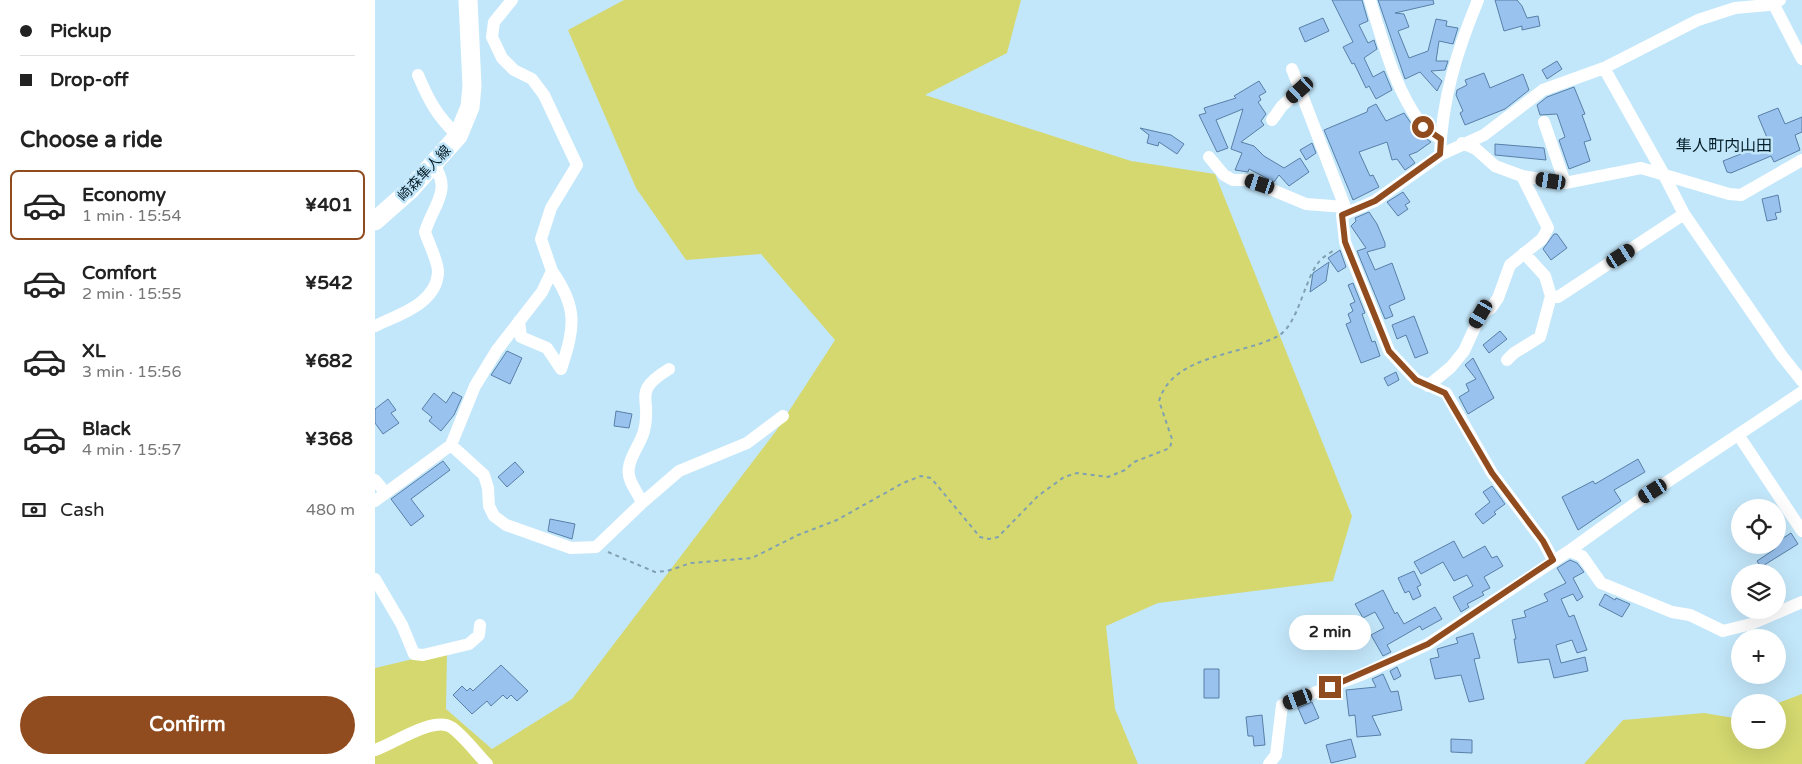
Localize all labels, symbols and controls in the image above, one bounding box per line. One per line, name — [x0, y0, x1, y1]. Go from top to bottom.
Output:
text: Pickup — [50, 20, 111, 42]
text: Drop-off — [50, 69, 129, 91]
car — [1283, 74, 1316, 106]
route start — [1412, 116, 1434, 138]
text: Choose a ride — [20, 127, 163, 153]
district label: 隼人町内山田 — [1676, 136, 1772, 156]
street label: 崎森隼人線 — [394, 142, 454, 205]
car — [1535, 171, 1566, 191]
car — [1243, 172, 1276, 196]
icon: car — [22, 183, 67, 228]
text: Economy — [82, 184, 166, 206]
text: ¥401 — [305, 194, 353, 216]
text: 1 min · 15:54 — [82, 206, 181, 226]
car — [1604, 242, 1637, 270]
icon: car — [22, 261, 67, 306]
text: Comfort — [82, 262, 156, 284]
text: ¥542 — [305, 272, 353, 294]
text: 2 min · 15:55 — [82, 284, 181, 304]
car — [1467, 297, 1494, 331]
icon: car — [22, 339, 67, 384]
text: XL — [82, 340, 106, 362]
text: ¥682 — [305, 350, 353, 372]
text: 3 min · 15:56 — [82, 362, 181, 382]
icon: car — [22, 417, 67, 462]
text: Black — [82, 418, 131, 440]
text: ¥368 — [305, 428, 353, 450]
text: 4 min · 15:57 — [82, 440, 181, 460]
car — [1636, 477, 1669, 505]
icon: cash — [20, 496, 48, 524]
text: Cash — [60, 499, 105, 521]
map controls — [1731, 499, 1786, 749]
button: locate — [1731, 499, 1786, 554]
text: 480 m — [306, 500, 355, 520]
button: layers — [1731, 564, 1786, 619]
callout: 2 min — [1289, 614, 1371, 650]
text: 2 min — [1309, 622, 1351, 642]
button: + — [1731, 629, 1786, 684]
route end — [1319, 676, 1341, 698]
car — [1281, 687, 1314, 711]
button: − — [1731, 694, 1786, 749]
button: Confirm — [20, 696, 355, 754]

